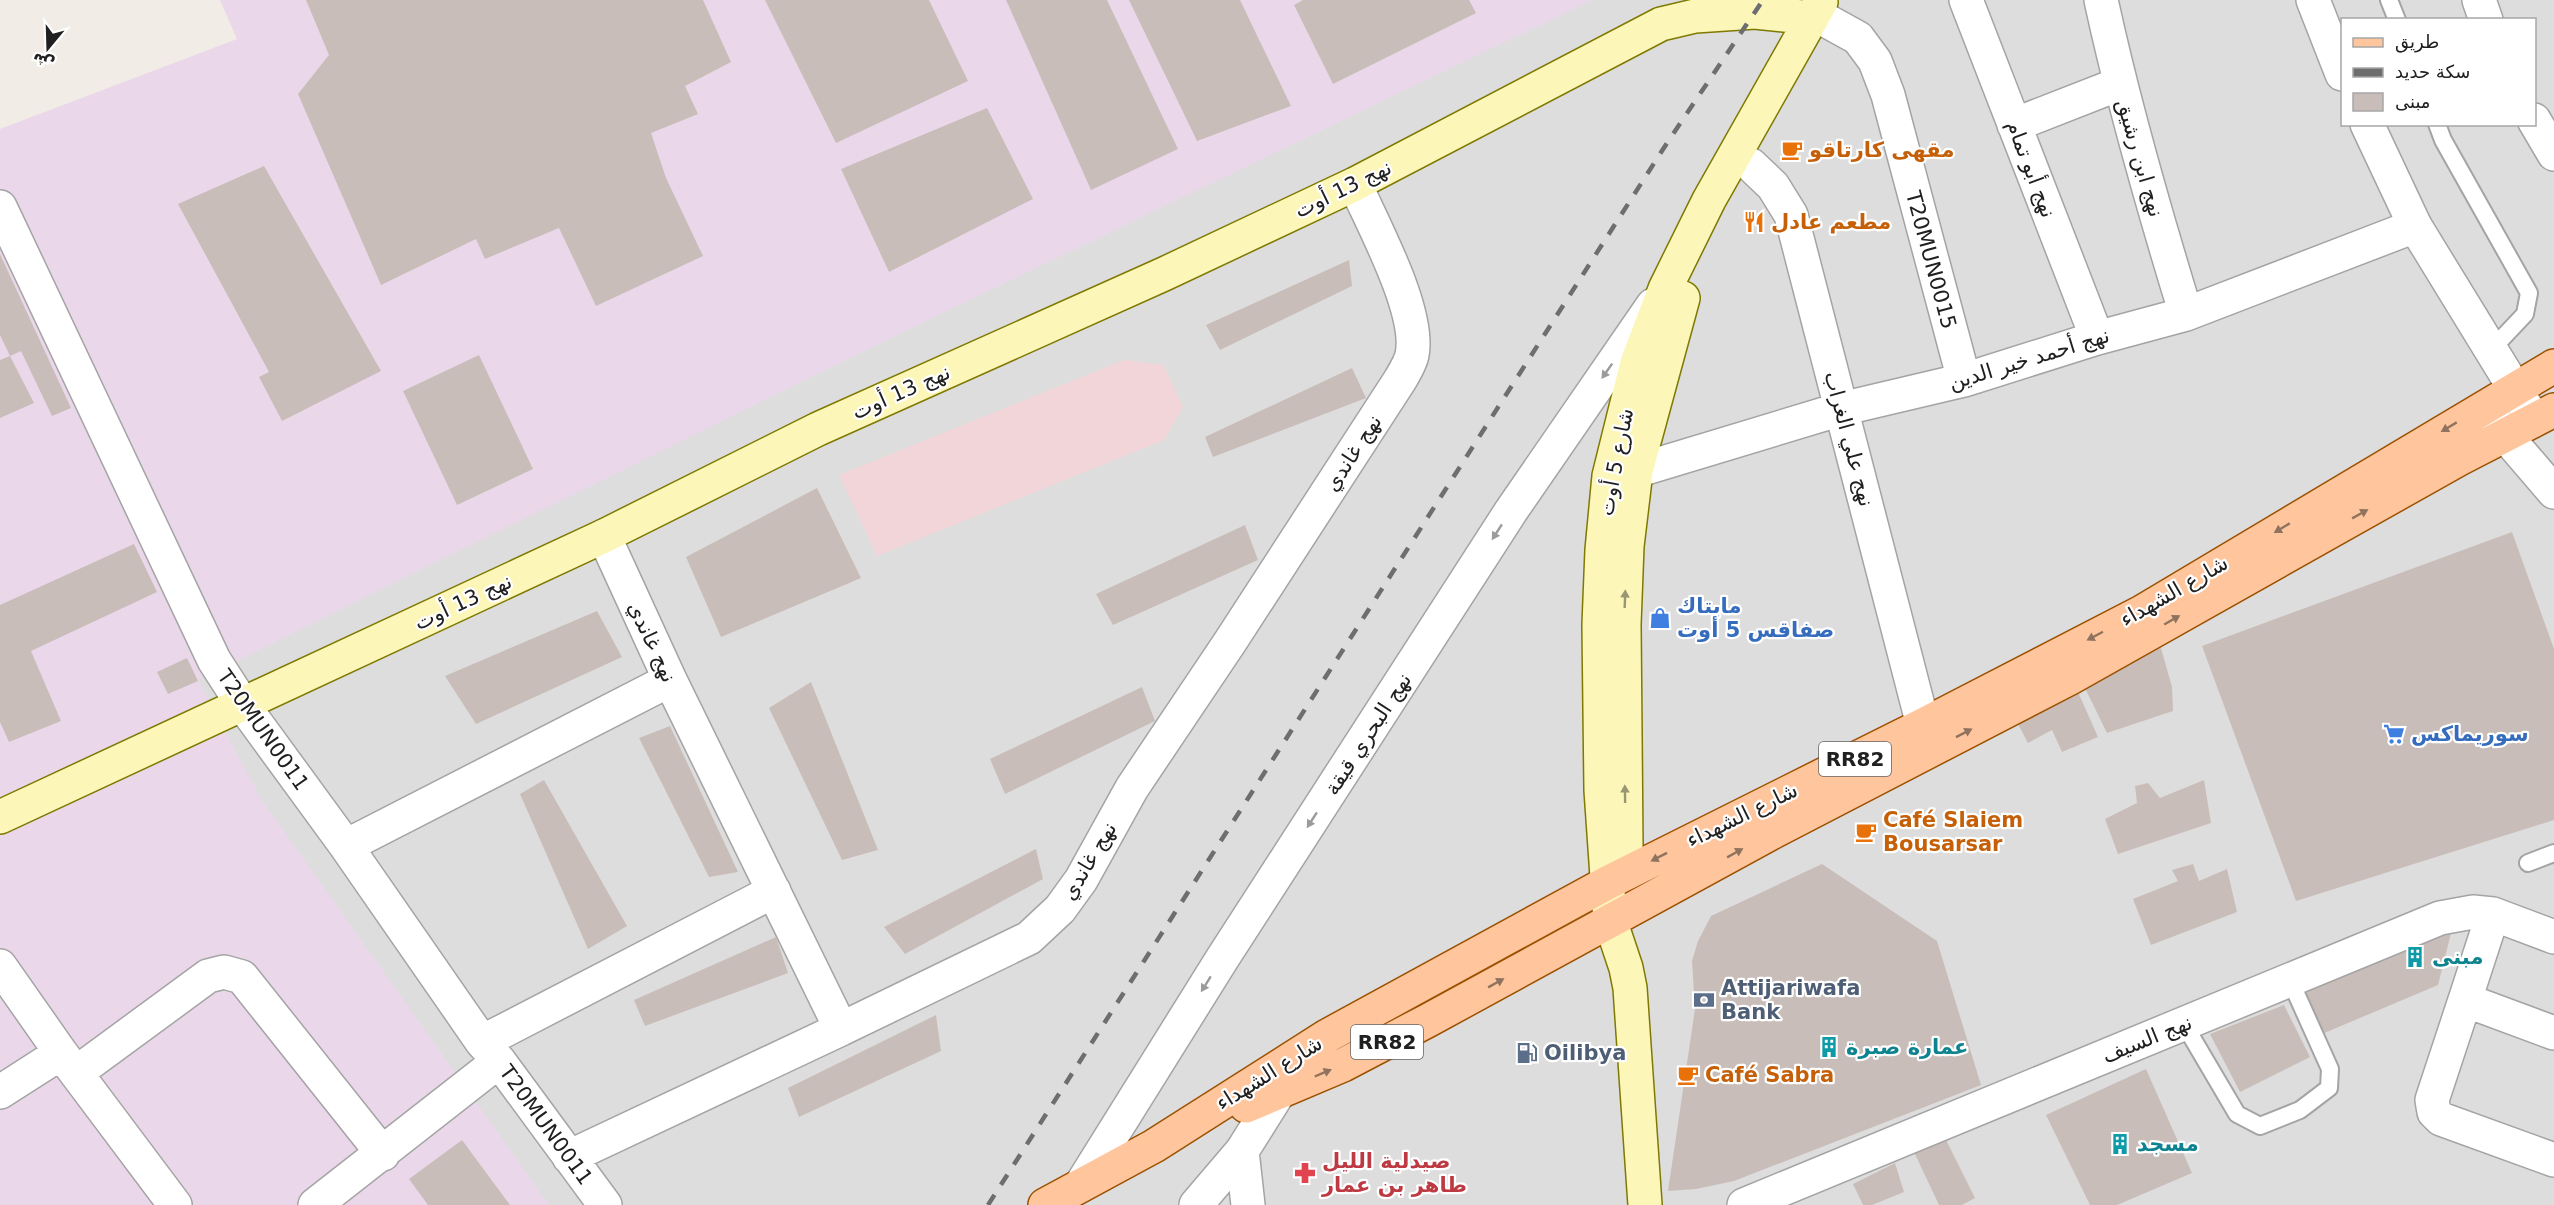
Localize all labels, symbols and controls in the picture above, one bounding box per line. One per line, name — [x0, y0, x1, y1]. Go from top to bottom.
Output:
north arrow — [18, 18, 78, 78]
legend — [2341, 18, 2536, 126]
text: طريق — [2395, 31, 2439, 53]
text: ش — [30, 49, 57, 74]
text: سكة حديد — [2395, 61, 2470, 82]
text: مبنى — [2395, 91, 2431, 112]
street label: نهج ابن رشيق — [2112, 96, 2168, 220]
street label: نهج أبو تمام — [2001, 116, 2062, 221]
cafe icon: مقهى كارتاقو — [1780, 138, 1804, 162]
place label: مقهى كارتاقو — [1808, 138, 1954, 162]
street label: نهج 13 أوت — [1290, 153, 1395, 223]
street label: T20MUN0015 — [1901, 187, 1961, 332]
restaurant icon: مطعم عادل — [1742, 210, 1766, 234]
place label: مطعم عادل — [1771, 210, 1891, 234]
street label: نهج أحمد خير الدين — [1945, 321, 2112, 395]
street label: نهج 13 أوت — [847, 358, 954, 424]
one-way arrow — [1602, 363, 1613, 379]
street label: نهج علي الغراب — [1819, 369, 1879, 509]
street label: شارع 5 أوت — [1592, 406, 1638, 518]
street label: نهج غاندي — [1319, 410, 1387, 496]
one-way arrow — [2441, 422, 2457, 433]
one-way arrow — [2352, 509, 2369, 519]
one-way arrow — [2274, 522, 2290, 533]
one-way arrow — [1492, 524, 1503, 540]
street label: شارع الشهداء — [2116, 550, 2232, 632]
street label: نهج 13 أوت — [410, 567, 516, 635]
one-way arrow — [1620, 589, 1629, 608]
place label: مايتاك صفاقس 5 أوت — [1677, 594, 1834, 642]
street label: نهج غاندي — [623, 598, 681, 686]
shop icon: مايتاك صفاقس 5 أوت — [1648, 606, 1672, 630]
one-way arrow — [2164, 614, 2180, 625]
one-way arrow — [2087, 631, 2104, 641]
street label: T20MUN0011 — [212, 664, 314, 795]
street label: نهج البحري قيقة — [1320, 668, 1416, 800]
supermarket icon: سوريماكس — [2382, 722, 2406, 746]
place label: سوريماكس — [2411, 722, 2529, 746]
one-way arrow — [1955, 728, 1972, 737]
road number: RR82 — [1819, 742, 1891, 776]
street label: شارع الشهداء — [1682, 778, 1802, 852]
one-way arrow — [1620, 784, 1629, 803]
place label: Café Slaiem Bousarsar — [1883, 808, 2023, 856]
one-way arrow — [1307, 812, 1318, 828]
street label: نهج غاندي — [1056, 818, 1122, 904]
cafe icon: Café Slaiem Bousarsar — [1854, 820, 1878, 844]
one-way arrow — [1727, 848, 1744, 858]
one-way arrow — [1650, 852, 1667, 861]
building icon: مبنى — [2403, 945, 2427, 969]
place label: مبنى — [2432, 945, 2483, 969]
one-way arrow — [1201, 976, 1212, 992]
place label: Attijariwafa Bank — [1721, 976, 1860, 1024]
one-way arrow — [1488, 978, 1505, 988]
bank icon: Attijariwafa Bank — [1692, 988, 1716, 1012]
street label: نهج السيف — [2099, 1010, 2195, 1068]
road number: RR82 — [1351, 1025, 1423, 1059]
street label: شارع الشهداء — [1211, 1031, 1327, 1115]
building icon: عمارة صبرة — [1817, 1035, 1841, 1059]
place label: عمارة صبرة — [1846, 1035, 1968, 1059]
fuel station icon: Oilibya — [1515, 1041, 1539, 1065]
place label: Oilibya — [1544, 1041, 1626, 1065]
street label: T20MUN0011 — [494, 1060, 598, 1190]
cafe icon: Café Sabra — [1676, 1063, 1700, 1087]
place label: Café Sabra — [1705, 1063, 1834, 1087]
one-way arrow — [1315, 1069, 1332, 1078]
building icon: مسجد — [2108, 1132, 2132, 1156]
place label: مسجد — [2137, 1132, 2199, 1156]
place label: صيدلية الليل طاهر بن عمار — [1321, 1149, 1467, 1197]
pharmacy icon: صيدلية الليل طاهر بن عمار — [1293, 1161, 1317, 1185]

